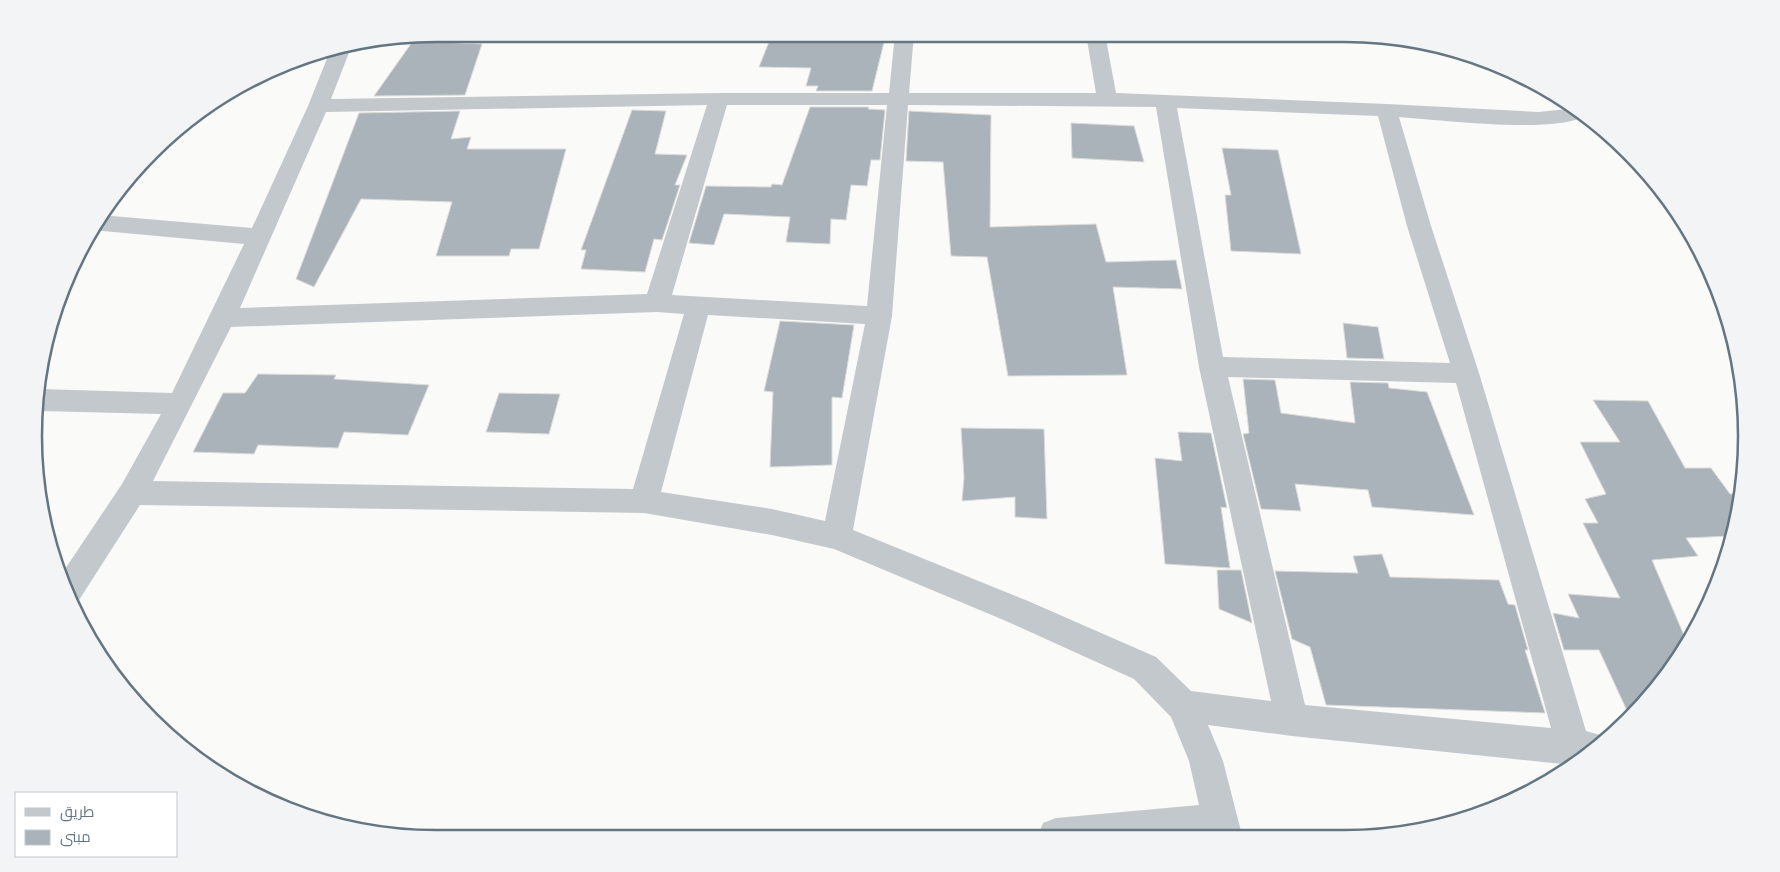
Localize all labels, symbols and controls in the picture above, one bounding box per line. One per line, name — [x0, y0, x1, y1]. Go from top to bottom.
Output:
legend — [15, 792, 178, 857]
text: طريق — [60, 802, 94, 822]
text: مبنى — [60, 827, 91, 847]

